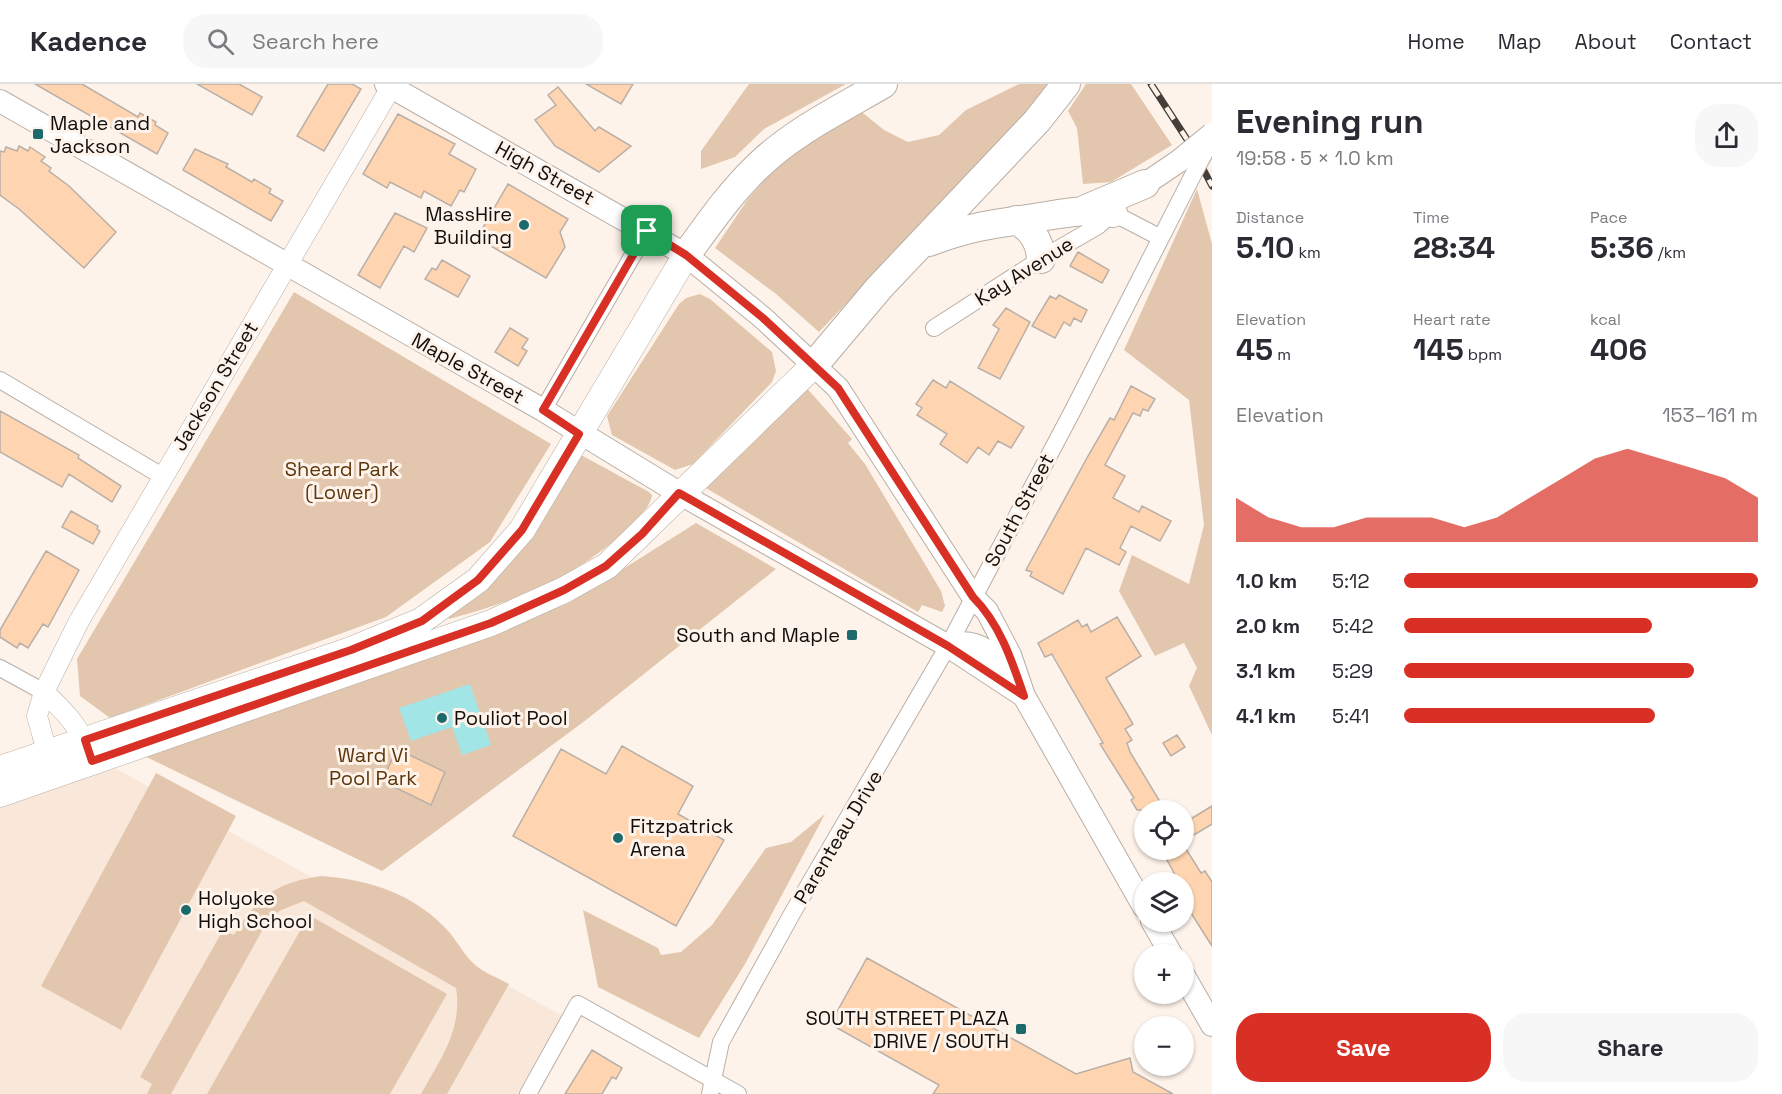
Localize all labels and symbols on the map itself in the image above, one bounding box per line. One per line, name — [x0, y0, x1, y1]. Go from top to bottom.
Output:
place label: Maple and Jackson — [50, 110, 150, 159]
marker: Maple and Jackson — [31, 127, 45, 141]
street label: High Street — [491, 135, 599, 211]
place label: MassHire Building — [425, 201, 512, 250]
pin — [621, 205, 672, 256]
marker: MassHire Building — [517, 218, 531, 232]
street label: Kay Avenue — [970, 231, 1078, 311]
street label: Jackson Street — [166, 317, 264, 455]
street label: Maple Street — [407, 326, 529, 410]
street label: South Street — [978, 449, 1060, 571]
park label: Sheard Park (Lower) — [285, 456, 400, 505]
place label: South and Maple — [676, 622, 840, 648]
marker: South and Maple — [845, 628, 859, 642]
place label: Pouliot Pool — [454, 705, 568, 731]
marker: Pouliot Pool — [435, 711, 449, 725]
park label: Ward Vi Pool Park — [329, 742, 417, 791]
street label: Parenteau Drive — [788, 765, 888, 909]
place label: Fitzpatrick Arena — [630, 813, 734, 862]
marker: Fitzpatrick Arena — [611, 831, 625, 845]
place label: Holyoke High School — [198, 885, 312, 934]
marker: Holyoke High School — [179, 903, 193, 917]
place label: SOUTH STREET PLAZA DRIVE / SOUTH — [805, 1005, 1009, 1054]
marker: SOUTH STREET PLAZA DRIVE / SOUTH — [1014, 1022, 1028, 1036]

